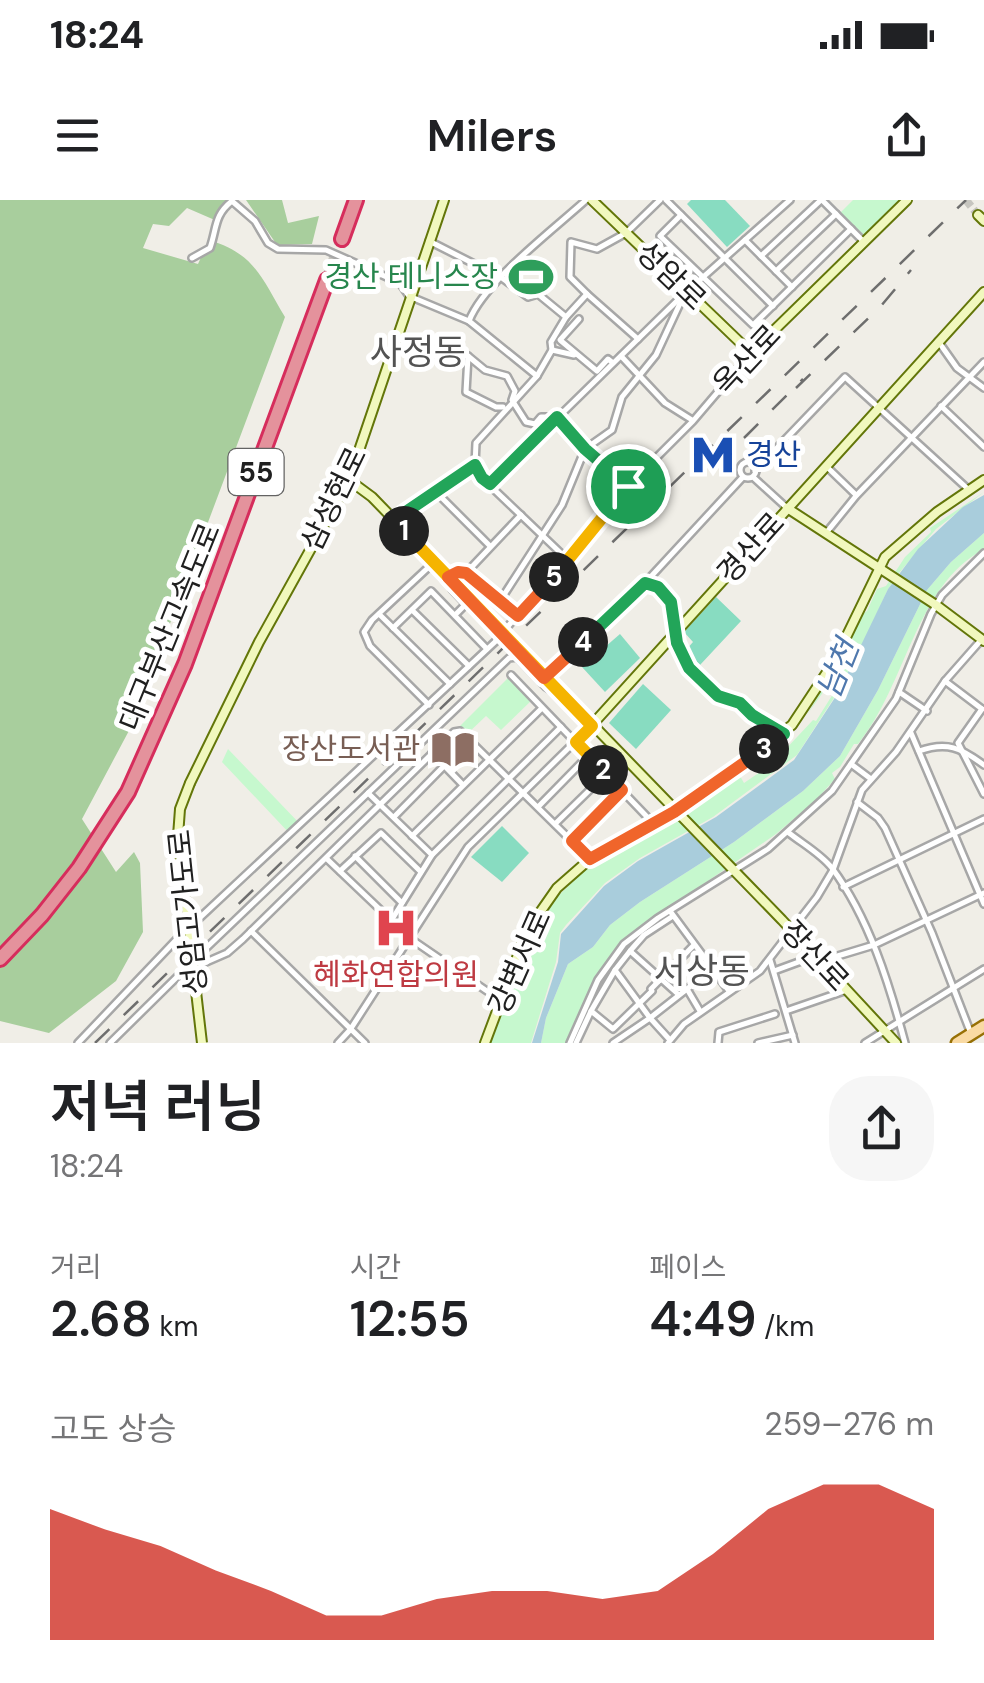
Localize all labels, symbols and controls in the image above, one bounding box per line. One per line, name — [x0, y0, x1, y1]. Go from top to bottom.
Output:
text: 18:24 — [50, 10, 144, 60]
text: Milers — [427, 106, 557, 165]
icon: menu — [50, 108, 105, 163]
icon: share — [879, 108, 934, 163]
street label: 성암로 — [628, 233, 715, 318]
sports icon: 경산 테니스장 — [507, 253, 555, 301]
place label: 경산 테니스장 — [324, 257, 498, 296]
street label: 옥산로 — [704, 316, 789, 403]
district label: 사정동 — [370, 329, 466, 375]
metro station icon: 경산 — [689, 431, 737, 479]
place label: 경산 — [746, 435, 801, 474]
street label: 삼성현로 — [292, 441, 375, 557]
pin — [586, 444, 671, 529]
road number: 55 — [228, 449, 284, 495]
icon: arrive — [601, 459, 656, 514]
street label: 경산로 — [708, 504, 793, 591]
pin: 1 — [379, 506, 429, 556]
text: 1 — [399, 512, 409, 549]
street label: 대구부산고속도로 — [110, 517, 229, 736]
pin: 5 — [529, 552, 579, 602]
text: 5 — [545, 558, 563, 595]
pin: 4 — [558, 617, 608, 667]
text: 4 — [574, 623, 592, 660]
water label: 남천 — [807, 631, 870, 704]
pin: 3 — [739, 724, 789, 774]
library icon: 장산도서관 — [429, 725, 477, 773]
place label: 장산도서관 — [282, 729, 420, 768]
text: 3 — [756, 730, 772, 767]
pin: 2 — [578, 745, 628, 795]
text: 2 — [595, 751, 611, 788]
street label: 성암고가도로 — [159, 828, 216, 996]
street label: 강변서로 — [479, 903, 560, 1020]
hospital icon: 혜화연합의원 — [372, 904, 420, 952]
street label: 장산로 — [773, 912, 858, 999]
district label: 서상동 — [654, 948, 750, 994]
place label: 혜화연합의원 — [313, 955, 479, 994]
text: 저녁 러닝 — [50, 1071, 266, 1143]
button: share — [829, 1076, 934, 1181]
text: 18:24 — [50, 1145, 123, 1187]
text: 거리 — [50, 1249, 102, 1286]
text: 시간 — [350, 1249, 401, 1286]
text: 페이스 — [649, 1249, 727, 1286]
text: 2.68 — [50, 1286, 152, 1352]
text: 12:55 — [350, 1286, 470, 1352]
text: 4:49 — [649, 1286, 757, 1352]
text: km — [152, 1308, 199, 1345]
text: /km — [757, 1308, 814, 1345]
text: 259–276 m — [764, 1403, 934, 1445]
text: 고도 상승 — [50, 1408, 176, 1450]

